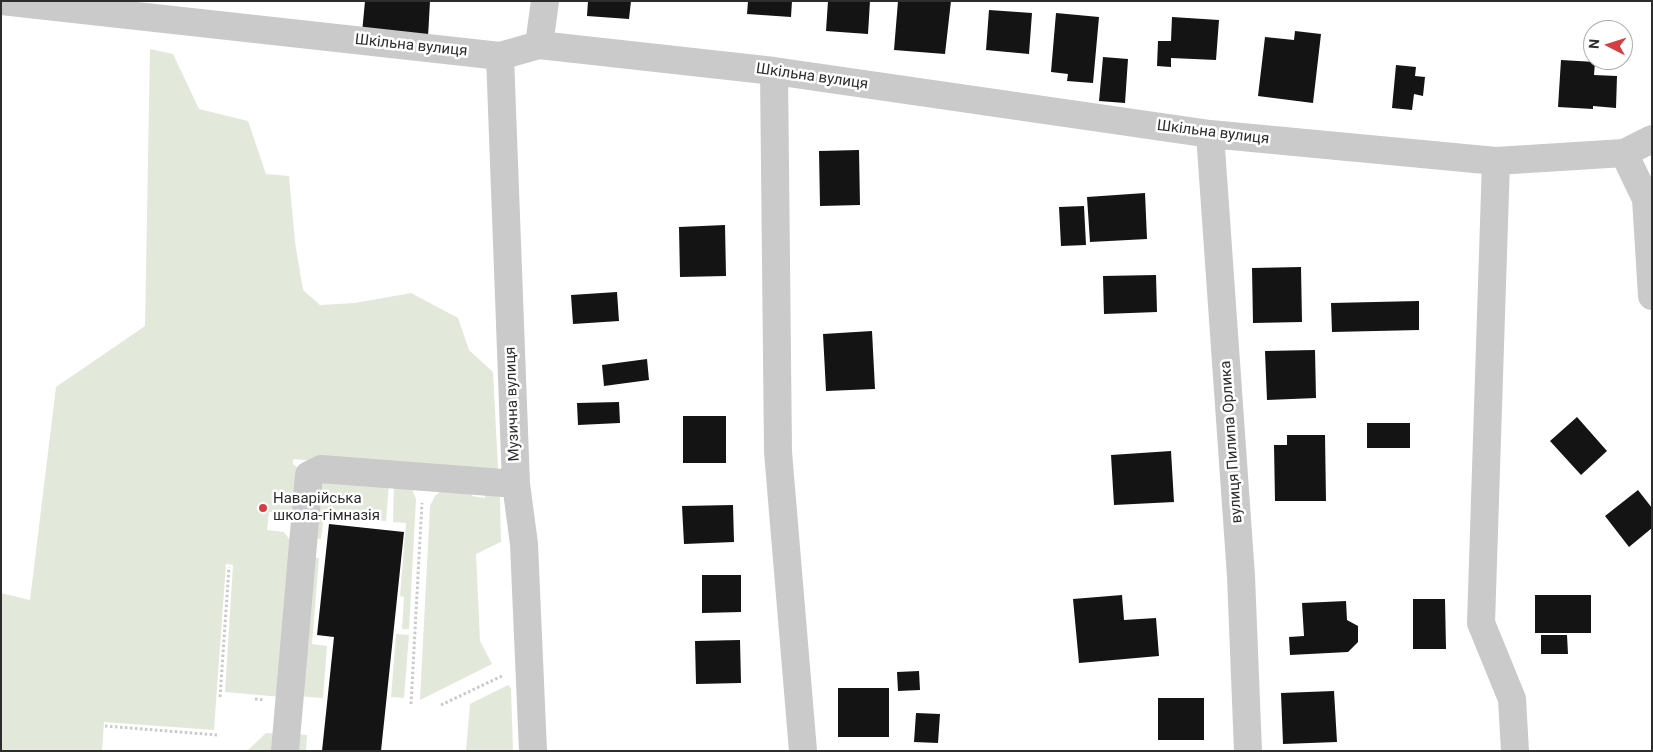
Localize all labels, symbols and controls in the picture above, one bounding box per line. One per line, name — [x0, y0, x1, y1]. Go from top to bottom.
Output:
north arrow — [1583, 20, 1633, 70]
street label: Шкільна вулиця — [354, 31, 468, 61]
text: N — [1586, 38, 1602, 49]
street label: Шкільна вулиця — [755, 60, 869, 94]
street label: Шкільна вулиця — [1156, 117, 1270, 149]
street label: Музична вулиця — [502, 346, 524, 462]
street label: вулиця Пилипа Орлика — [1217, 360, 1247, 524]
place label: Наварійська школа-гімназія — [273, 490, 380, 525]
marker: Наварійська школа-гімназія — [257, 502, 269, 514]

